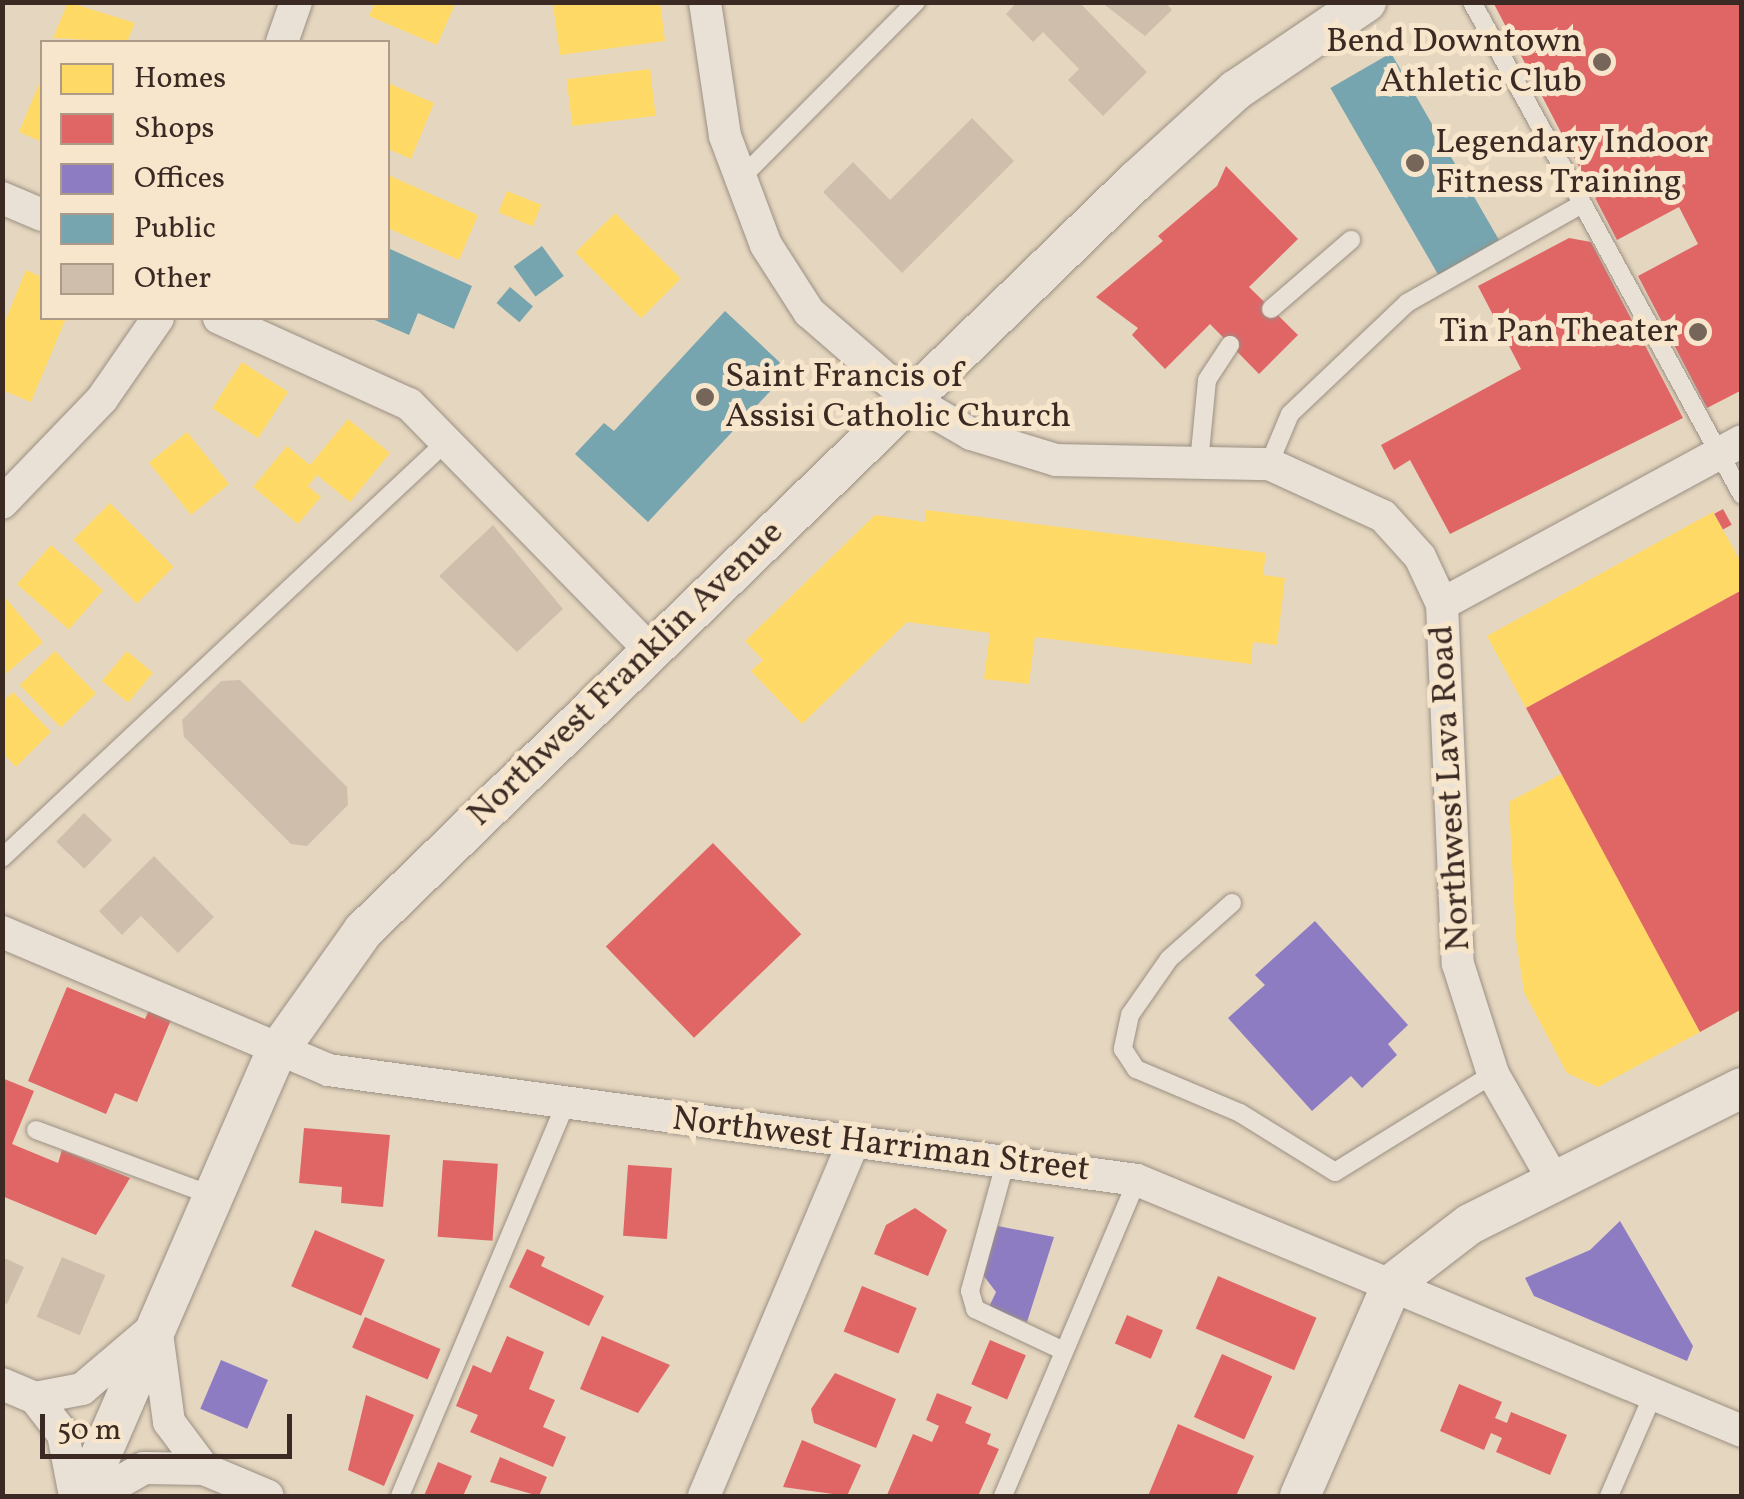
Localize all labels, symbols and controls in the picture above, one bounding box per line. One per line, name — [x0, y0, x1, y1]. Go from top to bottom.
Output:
place label: Bend Downtown Athletic Club — [1326, 21, 1582, 103]
legend — [40, 40, 390, 320]
marker: Bend Downtown Athletic Club — [1591, 51, 1613, 73]
text: Homes — [134, 58, 226, 100]
text: Shops — [134, 108, 214, 150]
place label: Legendary Indoor Fitness Training — [1435, 122, 1709, 204]
marker: Legendary Indoor Fitness Training — [1404, 152, 1426, 174]
text: Offices — [134, 158, 225, 200]
text: Public — [134, 208, 216, 250]
text: Other — [134, 258, 211, 300]
place label: Tin Pan Theater — [1438, 311, 1678, 353]
marker: Tin Pan Theater — [1687, 321, 1709, 343]
place label: Saint Francis of Assisi Catholic Church — [725, 356, 1071, 438]
marker: Saint Francis of Assisi Catholic Church — [694, 386, 716, 408]
street label: Northwest Franklin Avenue — [459, 512, 793, 836]
street label: Northwest Lava Road — [1421, 624, 1481, 952]
street label: Northwest Harriman Street — [670, 1099, 1092, 1191]
scale bar — [45, 1394, 298, 1456]
text: 50 m — [57, 1410, 121, 1452]

